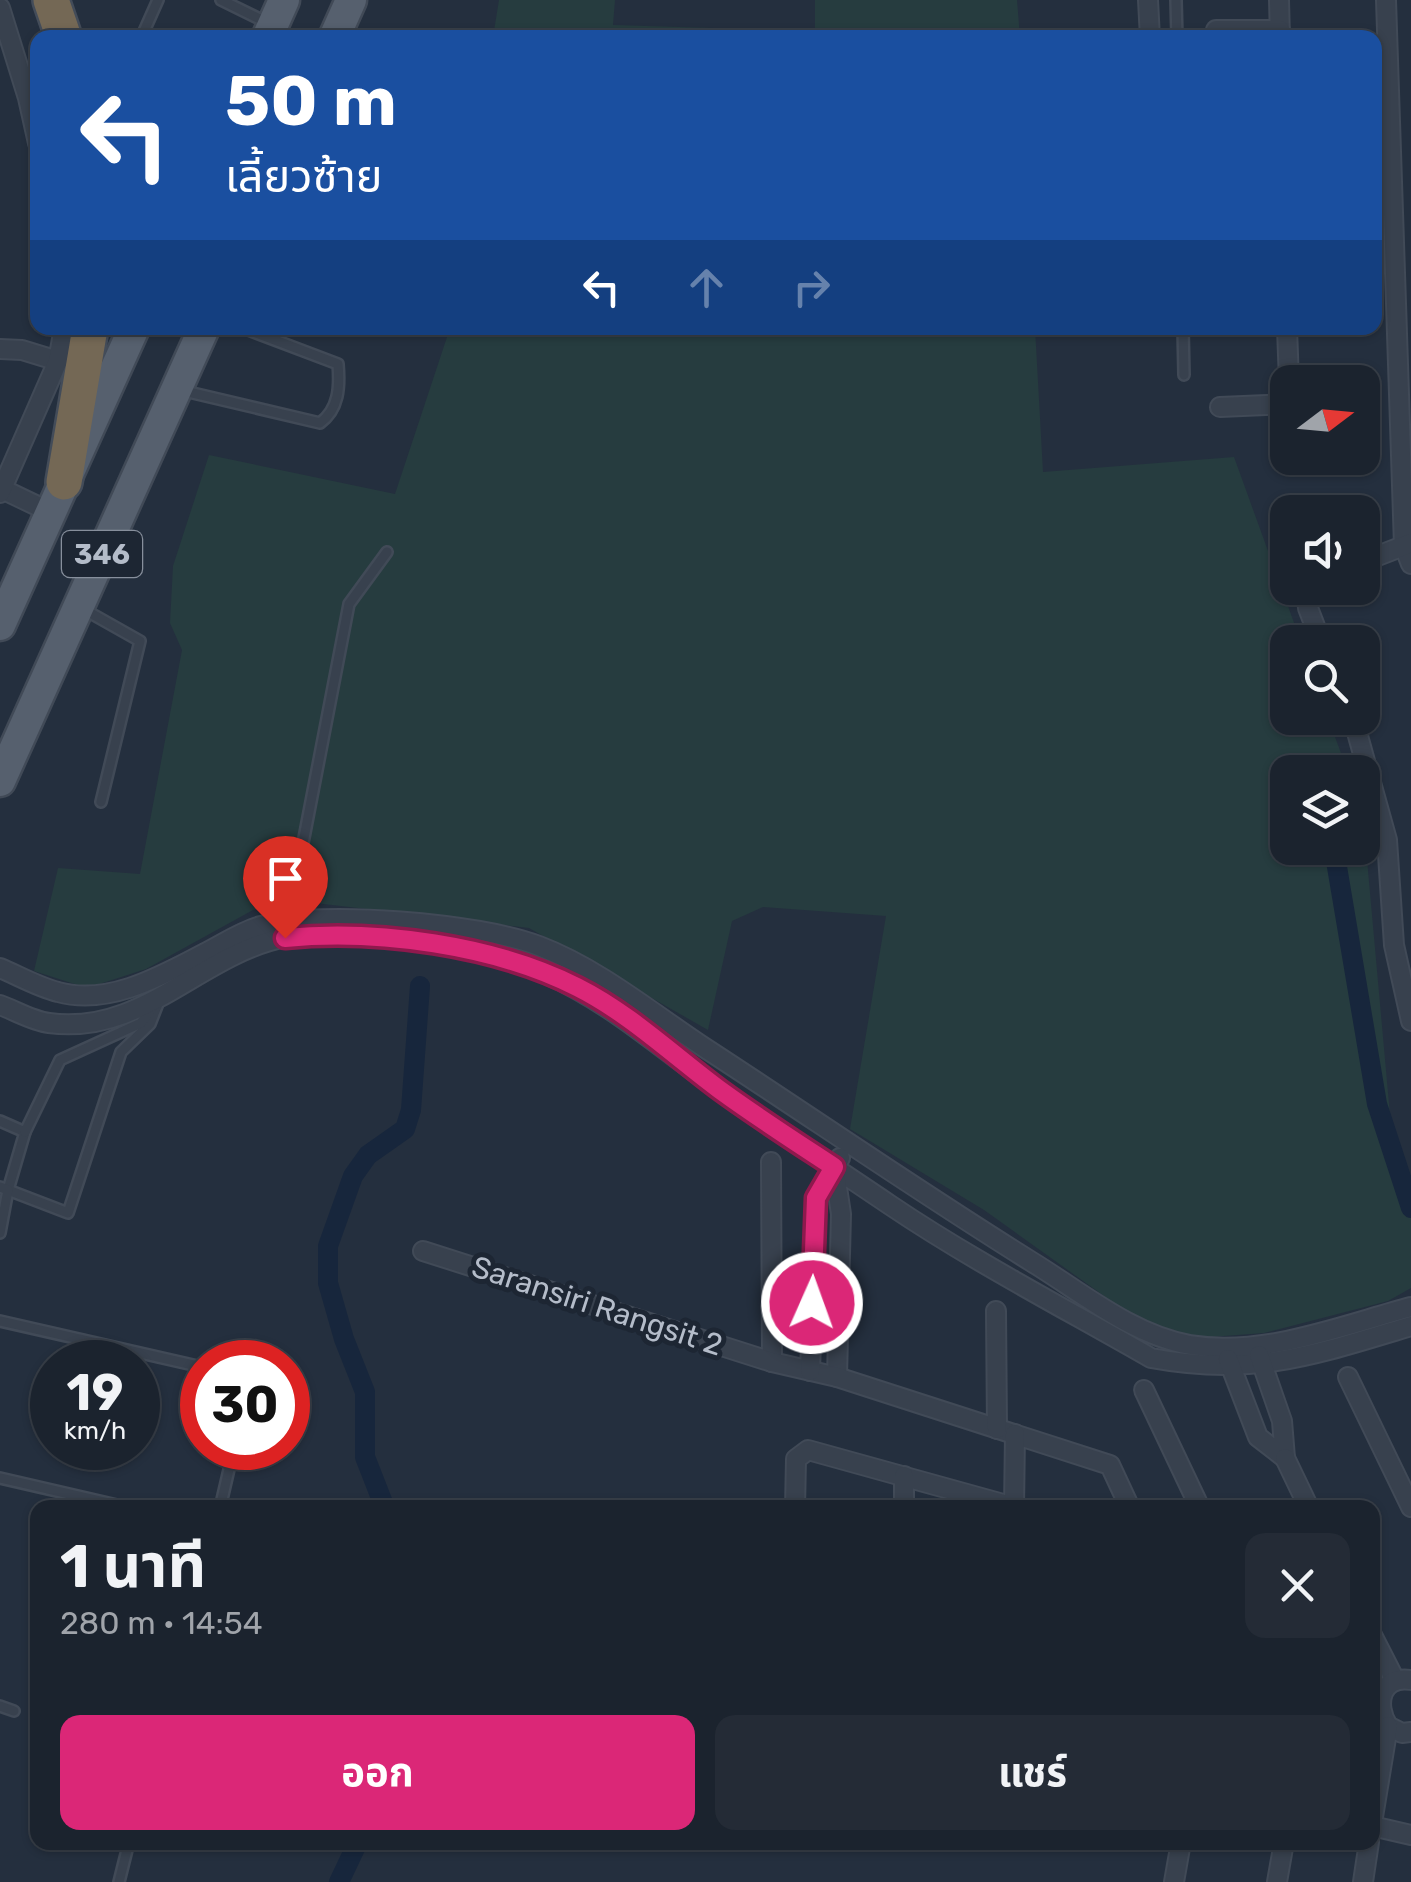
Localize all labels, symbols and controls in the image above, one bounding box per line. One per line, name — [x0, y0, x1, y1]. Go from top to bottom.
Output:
text: 50 m — [225, 60, 397, 143]
icon: left — [60, 70, 190, 200]
text: เลี้ยวซ้าย — [225, 150, 382, 203]
icon: left — [574, 260, 629, 315]
icon: ahead — [679, 260, 734, 315]
icon: right — [784, 260, 839, 315]
north arrow — [1270, 365, 1380, 475]
map controls — [1270, 365, 1380, 865]
button: sound — [1270, 495, 1380, 605]
road number: 346 — [62, 531, 142, 577]
button: search — [1270, 625, 1380, 735]
button: layers — [1270, 755, 1380, 865]
pin — [243, 836, 328, 939]
icon: arrive — [258, 851, 313, 906]
street label: Saransiri Rangsit 2 — [467, 1249, 727, 1363]
position arrow — [760, 1251, 864, 1355]
speed limit sign: 30 — [180, 1340, 310, 1470]
text: 19 — [67, 1363, 123, 1423]
text: km/h — [64, 1416, 126, 1445]
text: 1 นาที — [60, 1531, 206, 1602]
button: close — [1245, 1533, 1350, 1638]
text: 280 m · 14:54 — [60, 1604, 263, 1642]
button: ออก — [60, 1715, 695, 1830]
button: แชร์ — [715, 1715, 1350, 1830]

